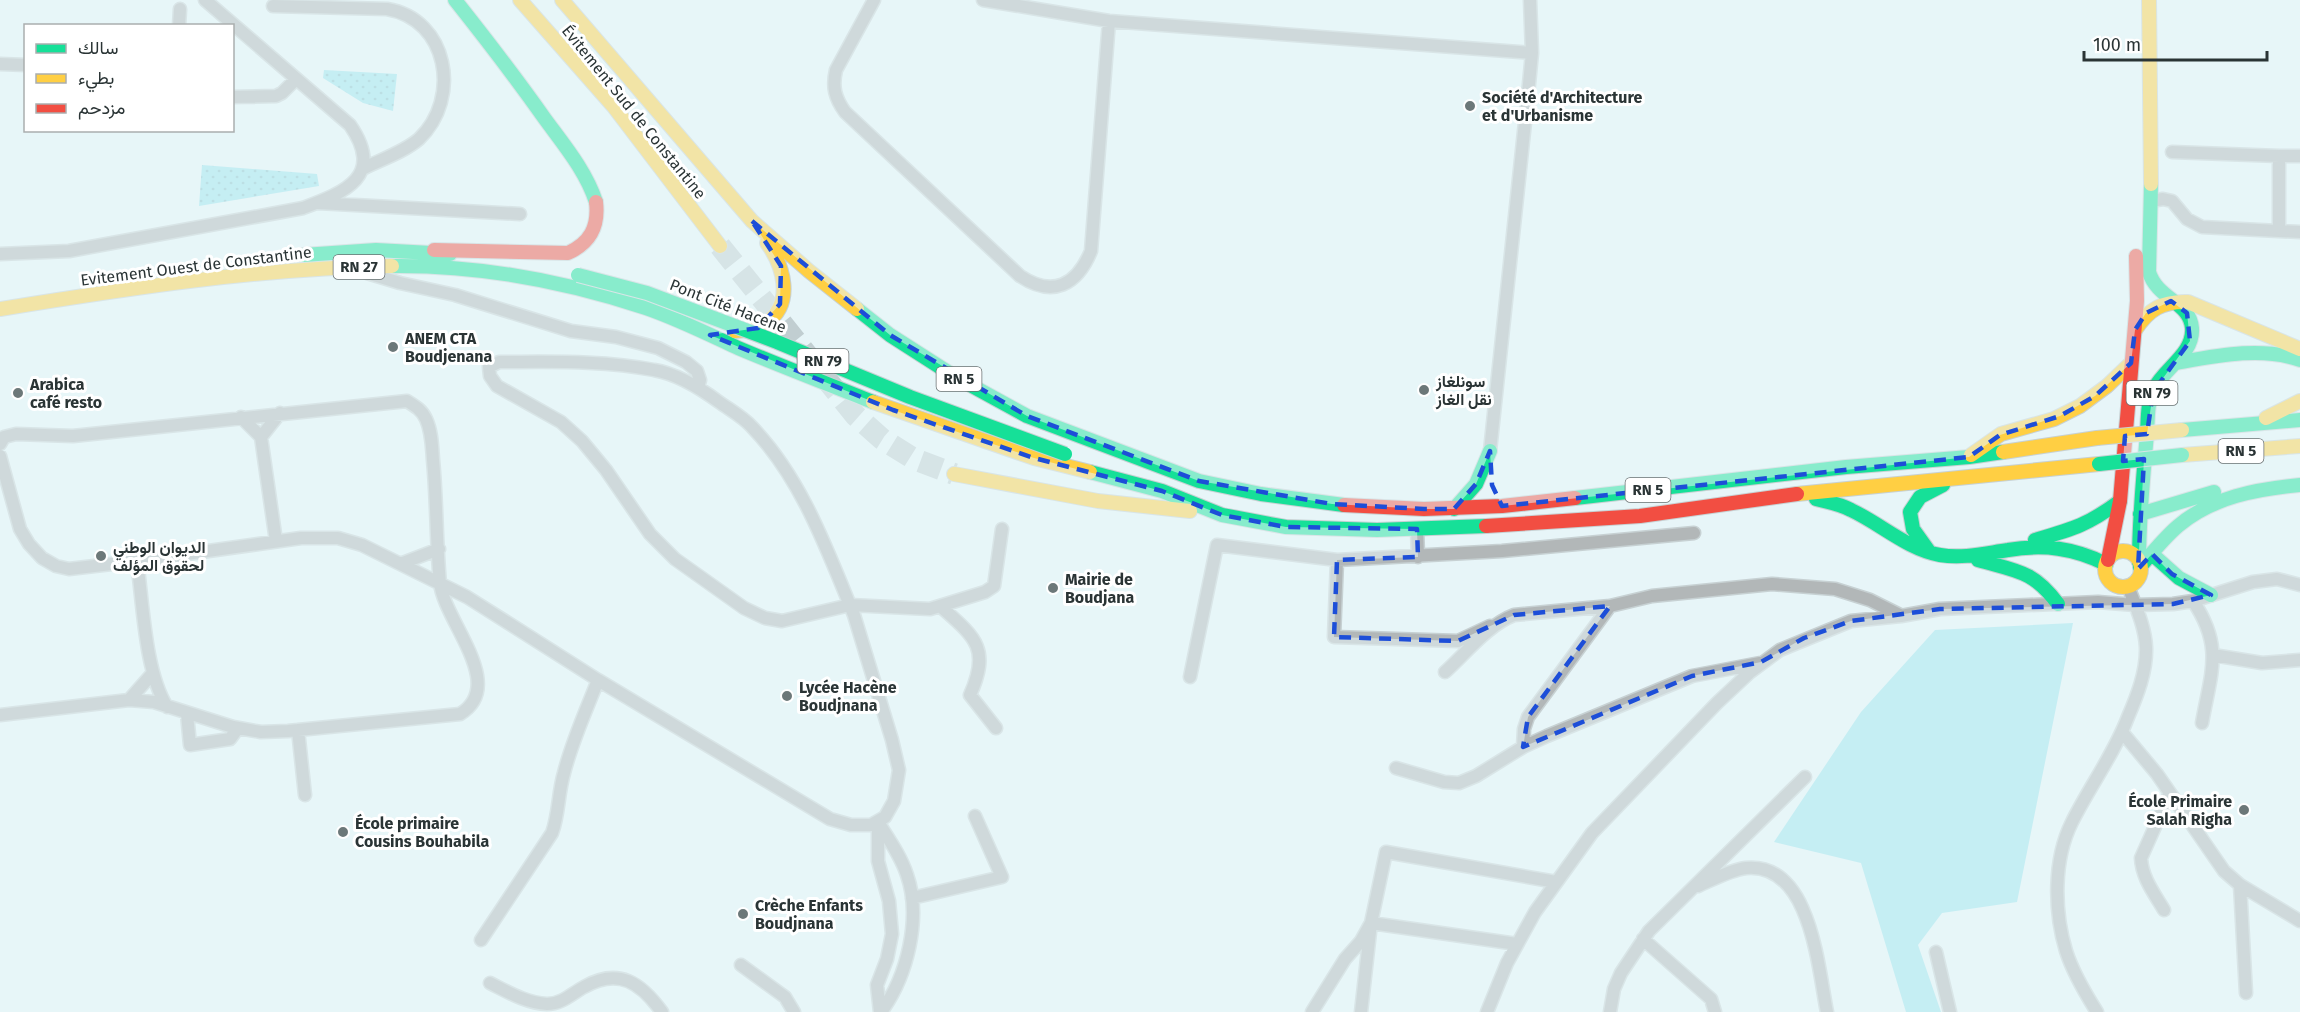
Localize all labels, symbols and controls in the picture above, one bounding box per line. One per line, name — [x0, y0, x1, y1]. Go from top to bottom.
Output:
street label: Évitement Sud de Constantine — [558, 21, 711, 203]
legend — [24, 24, 234, 132]
scale bar — [2084, 24, 2267, 62]
text: 100 m — [2093, 34, 2141, 56]
text: سالك — [78, 37, 118, 59]
text: بطيء — [78, 67, 114, 93]
place label: Société d'Architecture et d'Urbanisme — [1482, 88, 1642, 125]
text: مزدحم — [78, 97, 125, 120]
marker: Société d'Architecture et d'Urbanisme — [1463, 99, 1477, 113]
street label: Evitement Ouest de Constantine — [79, 242, 313, 290]
road number: RN 27 — [334, 255, 385, 279]
street label: Pont Cité Hacene — [667, 275, 789, 337]
place label: ANEM CTA Boudjenana — [404, 329, 493, 366]
marker: ANEM CTA Boudjenana — [386, 340, 400, 354]
road number: RN 79 — [798, 349, 848, 373]
road number: RN 5 — [936, 367, 982, 391]
place label: سونلغاز نقل الغاز — [1435, 372, 1492, 410]
place label: Arabica café resto — [29, 375, 102, 412]
road number: RN 79 — [2126, 381, 2178, 405]
marker: سونلغاز نقل الغاز — [1417, 383, 1431, 397]
marker: Arabica café resto — [11, 386, 25, 400]
road number: RN 5 — [2218, 439, 2264, 463]
road number: RN 5 — [1626, 478, 1670, 502]
place label: الديوان الوطني لحقوق المؤلف — [113, 538, 206, 576]
marker: الديوان الوطني لحقوق المؤلف — [94, 549, 108, 563]
place label: Mairie de Boudjana — [1065, 570, 1134, 607]
marker: Mairie de Boudjana — [1046, 581, 1060, 595]
place label: Lycée Hacène Boudjnana — [799, 678, 897, 715]
marker: Lycée Hacène Boudjnana — [780, 689, 794, 703]
place label: École Primaire Salah Righa — [2128, 791, 2232, 829]
marker: École Primaire Salah Righa — [2237, 803, 2251, 817]
place label: École primaire Cousins Bouhabila — [355, 813, 489, 851]
marker: École primaire Cousins Bouhabila — [336, 825, 350, 839]
place label: Crèche Enfants Boudjnana — [755, 896, 863, 933]
marker: Crèche Enfants Boudjnana — [736, 907, 750, 921]

